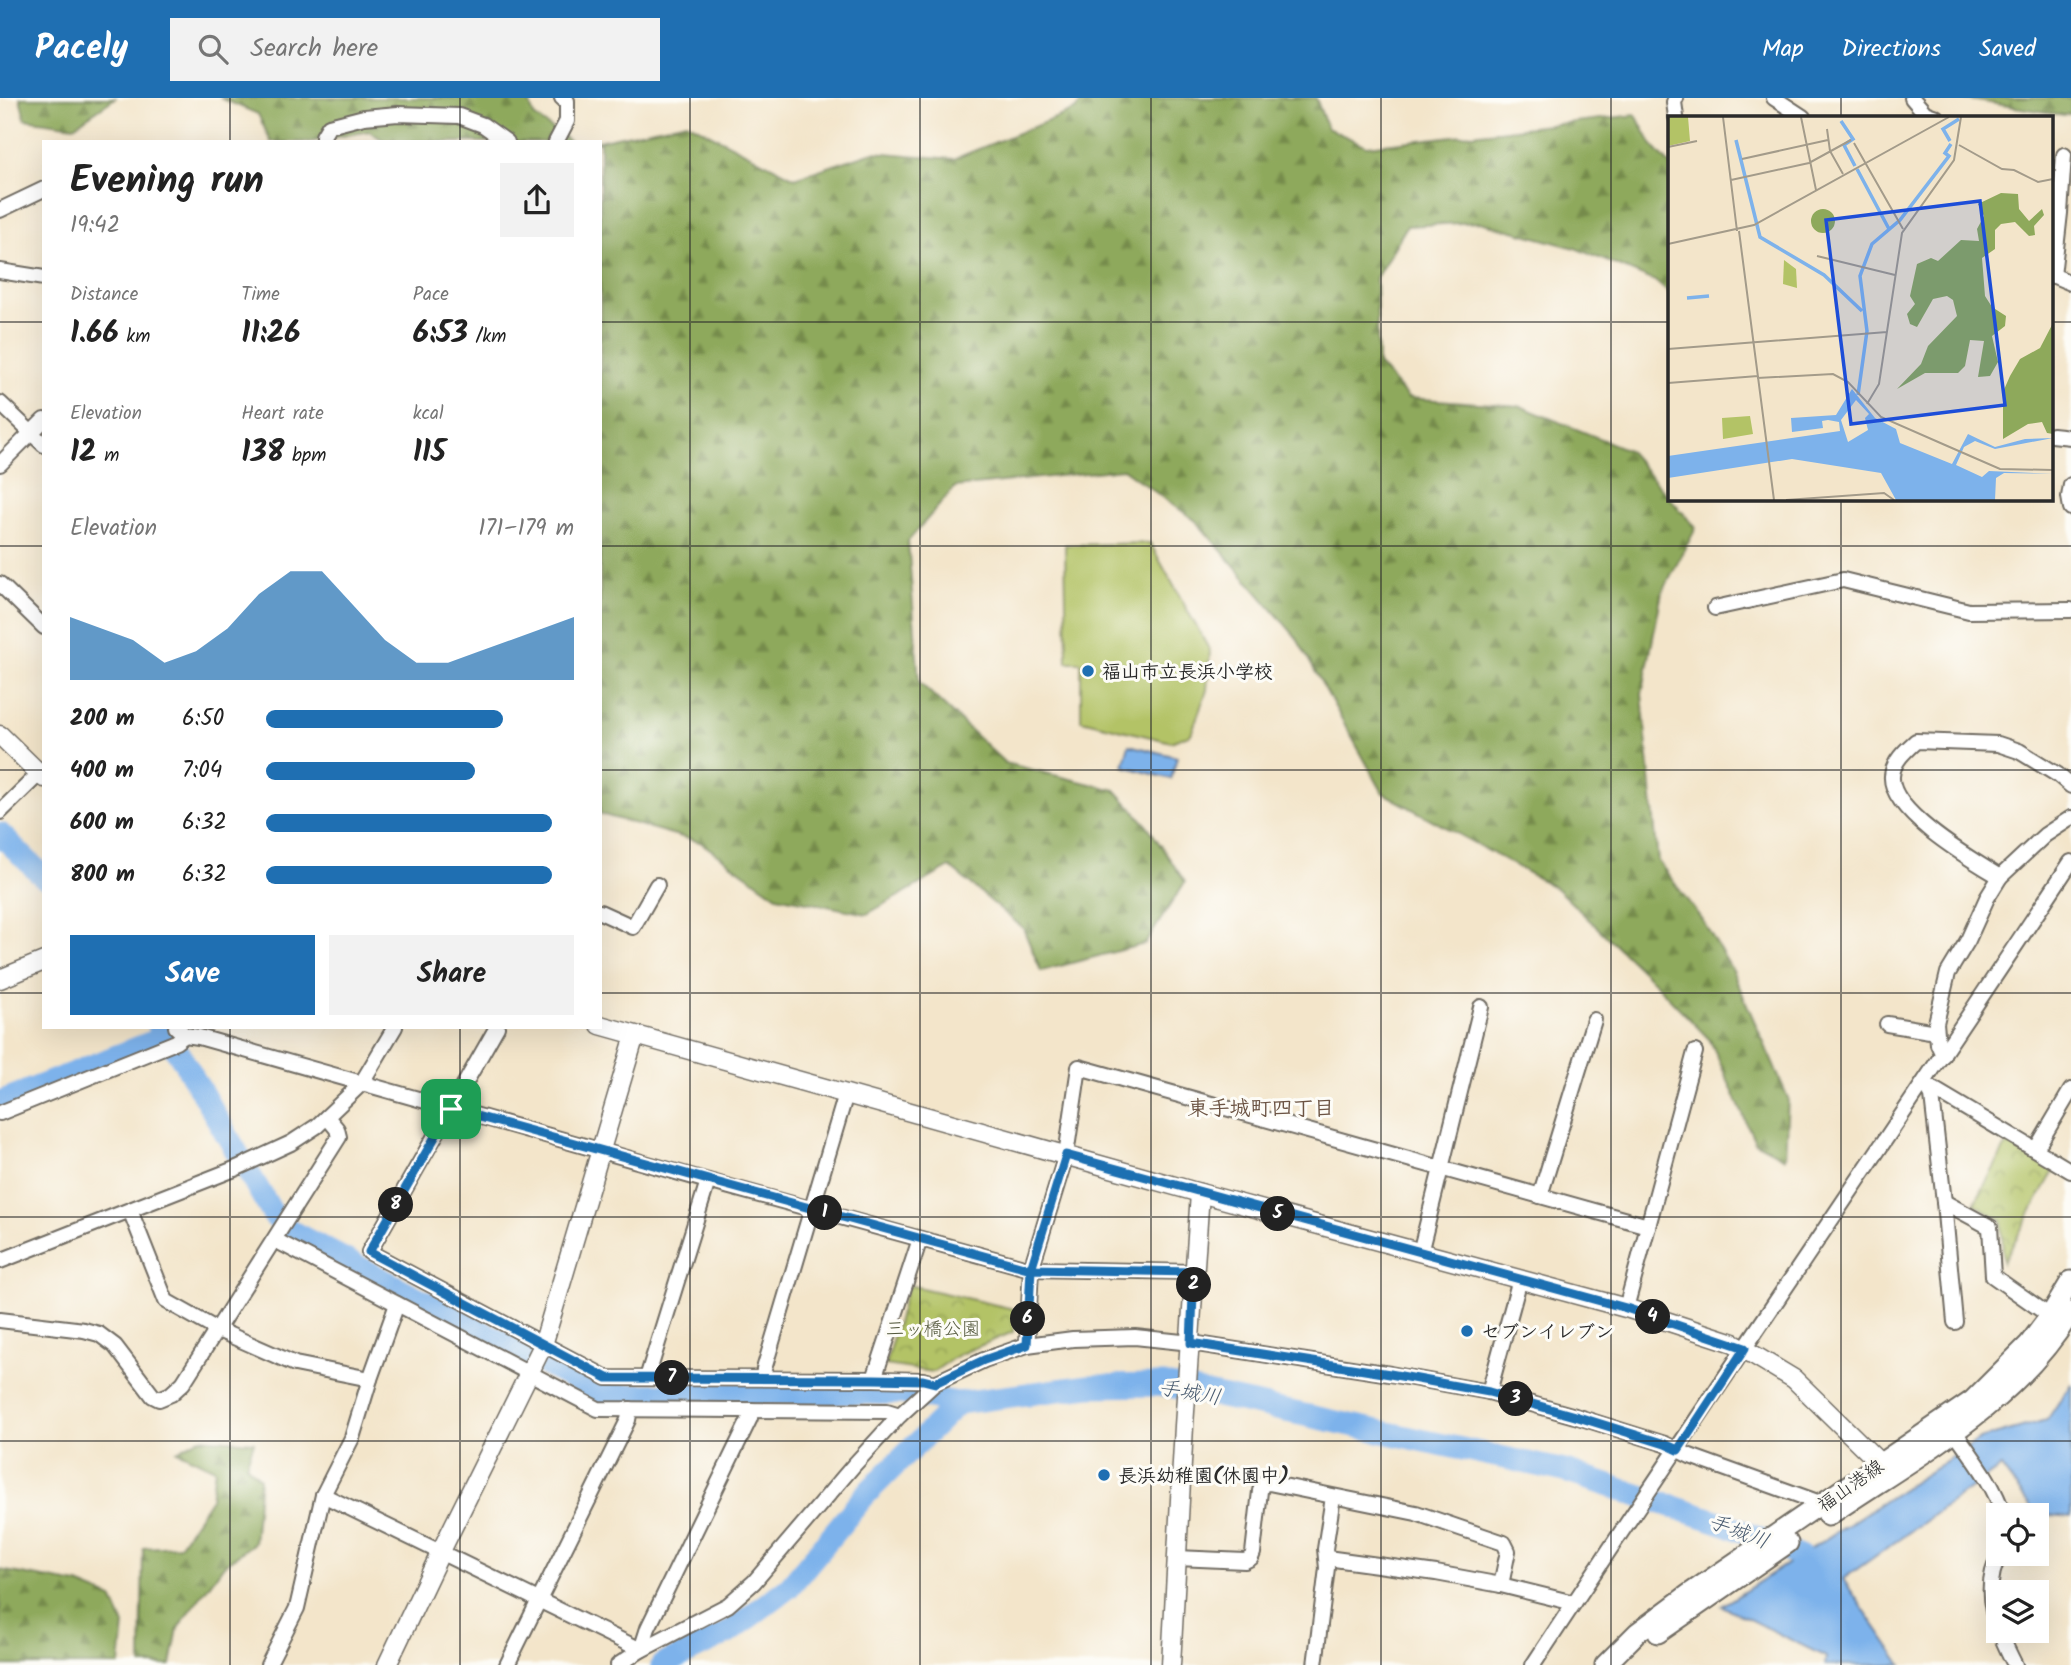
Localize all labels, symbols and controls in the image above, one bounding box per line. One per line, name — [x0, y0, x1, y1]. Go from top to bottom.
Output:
search box — [170, 18, 660, 81]
text: Pacely — [35, 23, 128, 76]
text: Search here — [250, 28, 378, 70]
icon: search — [194, 30, 232, 68]
text: Map — [1762, 30, 1804, 69]
text: Directions — [1842, 30, 1941, 69]
text: Saved — [1979, 30, 2036, 69]
inset map — [1668, 116, 2054, 500]
text: Evening run — [70, 152, 264, 212]
button: share — [500, 163, 574, 237]
text: 19:42 — [70, 208, 120, 244]
text: Distance — [70, 280, 138, 310]
text: Time — [241, 280, 280, 310]
text: Pace — [413, 280, 449, 310]
text: 1.66 — [70, 310, 119, 358]
text: 11:26 — [241, 310, 301, 358]
text: 6:53 — [413, 310, 468, 358]
text: km — [119, 322, 150, 352]
text: /km — [468, 322, 506, 352]
text: Elevation — [70, 399, 142, 429]
text: Heart rate — [241, 399, 324, 429]
text: kcal — [413, 399, 444, 429]
text: 12 — [70, 429, 97, 477]
text: 138 — [241, 429, 285, 477]
text: 115 — [413, 429, 446, 477]
text: m — [97, 441, 119, 471]
text: bpm — [285, 441, 326, 471]
text: Elevation — [70, 511, 157, 547]
text: 171–179 m — [478, 511, 574, 547]
place label: 福山市立長浜小学校 — [1102, 658, 1273, 688]
marker: 福山市立長浜小学校 — [1080, 663, 1096, 679]
text: 200 m — [70, 701, 135, 737]
text: 6:50 — [182, 701, 224, 737]
text: 400 m — [70, 753, 134, 789]
text: 7:04 — [182, 753, 222, 789]
text: 600 m — [70, 805, 134, 841]
text: 6:32 — [182, 805, 227, 841]
text: 800 m — [70, 857, 135, 893]
text: 6:32 — [182, 857, 227, 893]
button: Save — [70, 935, 315, 1015]
button: Share — [329, 935, 574, 1015]
pin — [421, 1079, 481, 1139]
icon: arrive — [432, 1090, 470, 1128]
district label: 東手城町四丁目 — [1188, 1093, 1335, 1126]
pin: 8 — [378, 1188, 414, 1222]
text: 8 — [390, 1189, 401, 1219]
pin: 1 — [808, 1196, 842, 1230]
pin: 5 — [1260, 1196, 1296, 1232]
text: 1 — [822, 1197, 827, 1227]
text: 5 — [1273, 1198, 1282, 1228]
pin: 2 — [1176, 1268, 1212, 1302]
text: 2 — [1188, 1269, 1199, 1299]
pin: 4 — [1636, 1300, 1670, 1334]
text: 4 — [1647, 1301, 1658, 1331]
pin: 6 — [1010, 1302, 1046, 1336]
text: 6 — [1022, 1303, 1033, 1333]
park label: 三ッ橋公園 — [885, 1315, 981, 1345]
place label: セブンイレブン — [1481, 1318, 1614, 1348]
marker: セブンイレブン — [1459, 1323, 1475, 1339]
pin: 7 — [654, 1360, 690, 1396]
text: 7 — [667, 1362, 676, 1392]
water label: 手城川 — [1156, 1372, 1224, 1415]
pin: 3 — [1498, 1382, 1534, 1416]
text: 3 — [1510, 1383, 1521, 1413]
street label: 福山港線 — [1811, 1453, 1891, 1521]
place label: 長浜幼稚園(休園中) — [1118, 1462, 1289, 1492]
marker: 長浜幼稚園(休園中) — [1096, 1467, 1112, 1483]
map controls — [1986, 1503, 2049, 1643]
button: locate — [1986, 1503, 2049, 1566]
water label: 手城川 — [1703, 1506, 1774, 1559]
button: layers — [1986, 1580, 2049, 1643]

